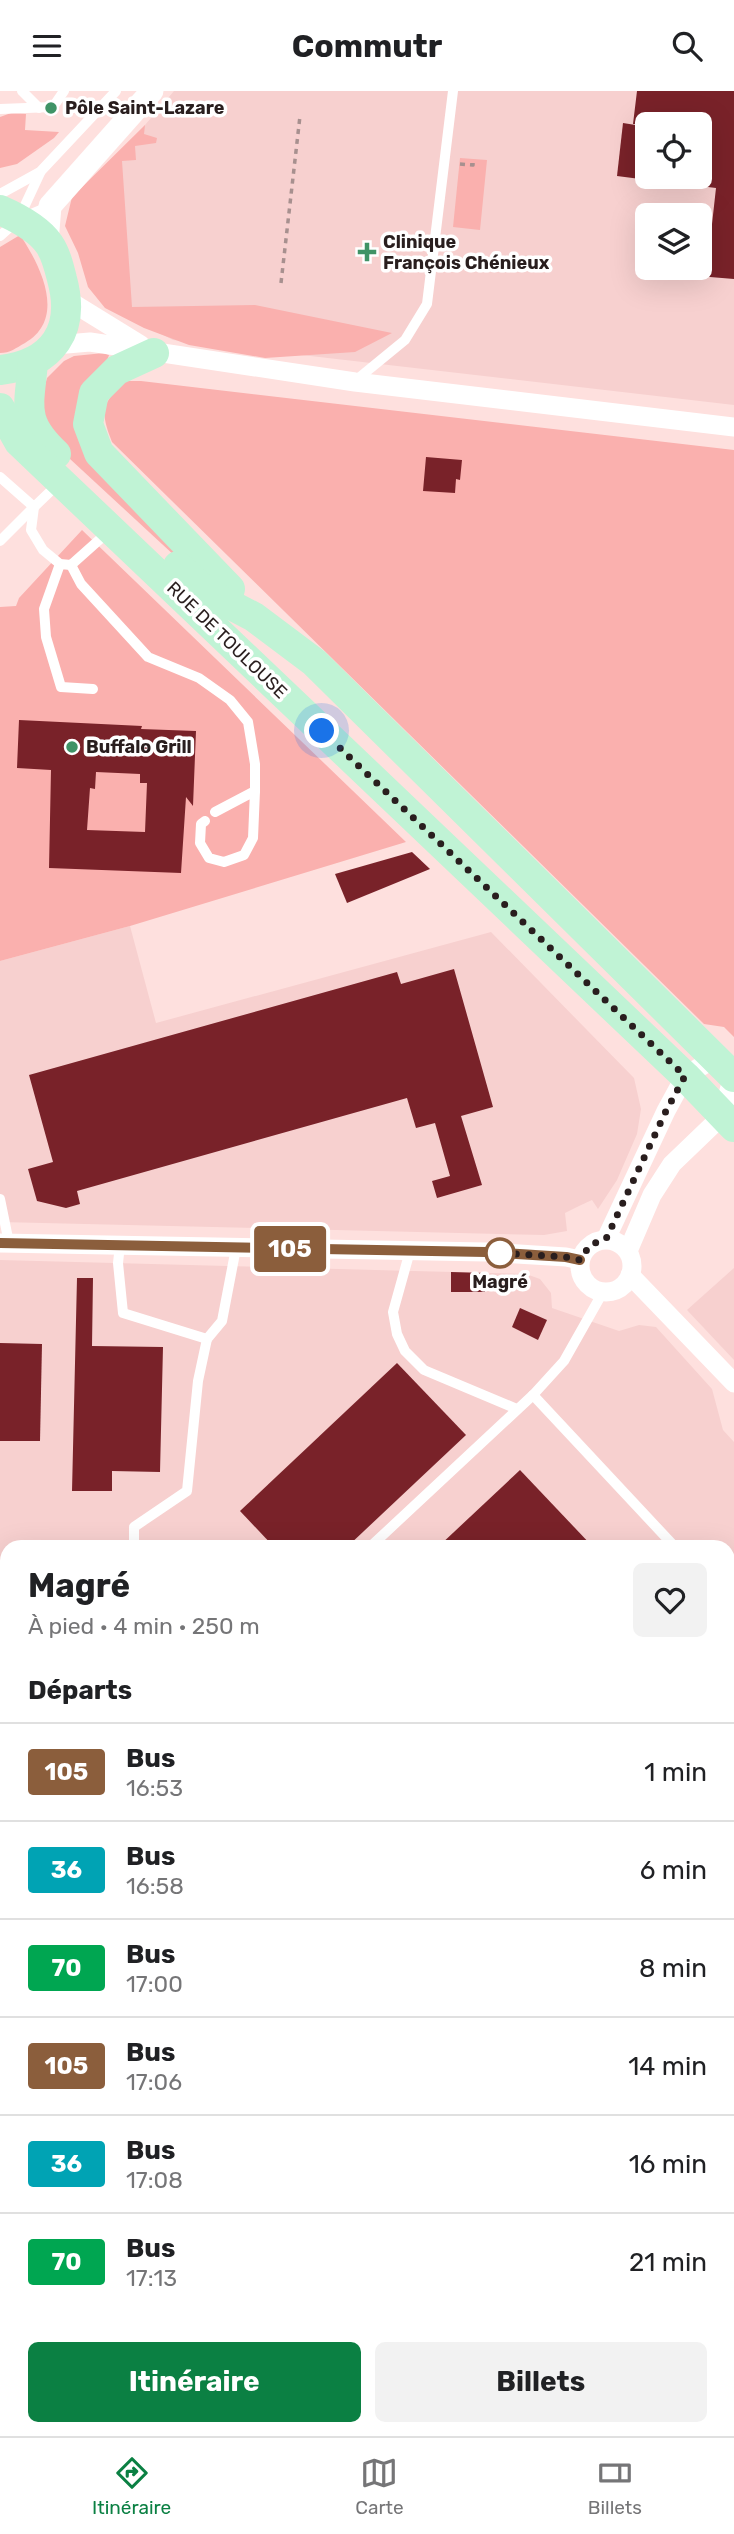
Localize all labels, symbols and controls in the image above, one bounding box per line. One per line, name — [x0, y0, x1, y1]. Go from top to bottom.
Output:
icon: menu — [28, 27, 66, 65]
text: Commutr — [292, 27, 442, 65]
icon: search — [668, 27, 706, 65]
place label: Pôle Saint-Lazare — [65, 97, 225, 119]
marker: Pôle Saint-Lazare — [43, 100, 59, 116]
map controls — [635, 112, 712, 280]
button: locate — [635, 112, 712, 189]
button: layers — [635, 203, 712, 280]
place label: Clinique François Chénieux — [383, 231, 550, 274]
marker: Clinique François Chénieux — [357, 242, 377, 262]
street label: RUE DE TOULOUSE — [162, 577, 292, 703]
your location — [304, 713, 339, 748]
place label: Buffalo Grill — [86, 736, 192, 758]
marker: Buffalo Grill — [64, 739, 80, 755]
line badge: 105 — [250, 1226, 330, 1272]
text: 105 — [268, 1235, 312, 1263]
marker: Magré — [485, 1238, 515, 1268]
place label: Magré — [472, 1271, 528, 1293]
button: heart — [633, 1563, 707, 1637]
text: Magré — [28, 1566, 130, 1605]
text: À pied · 4 min · 250 m — [28, 1612, 260, 1640]
text: Départs — [28, 1675, 132, 1706]
text: Bus — [126, 1743, 175, 1774]
text: 1 min — [644, 1757, 707, 1788]
text: 105 — [45, 1758, 88, 1786]
text: 16:53 — [126, 1774, 183, 1802]
text: Bus — [126, 1841, 175, 1872]
text: 6 min — [640, 1855, 707, 1886]
text: 36 — [51, 1856, 82, 1884]
text: 16:58 — [126, 1872, 184, 1900]
text: Bus — [126, 1939, 175, 1970]
text: 8 min — [639, 1953, 707, 1984]
text: 70 — [51, 1954, 82, 1982]
text: 17:00 — [126, 1970, 183, 1998]
text: Bus — [126, 2037, 175, 2068]
text: 14 min — [628, 2051, 707, 2082]
text: 105 — [45, 2052, 88, 2080]
text: 17:06 — [126, 2068, 182, 2096]
text: Bus — [126, 2135, 175, 2166]
text: 16 min — [629, 2149, 707, 2180]
text: 36 — [51, 2150, 82, 2178]
text: 17:08 — [126, 2166, 183, 2194]
text: Bus — [126, 2233, 175, 2264]
text: 21 min — [629, 2247, 707, 2278]
text: 70 — [51, 2248, 82, 2276]
text: 17:13 — [126, 2264, 177, 2292]
button: Itinéraire — [28, 2342, 361, 2422]
button: Billets — [375, 2342, 707, 2422]
tab: Itinéraire — [92, 2454, 171, 2519]
tab: Carte — [355, 2454, 404, 2519]
tab: Billets — [588, 2454, 642, 2519]

